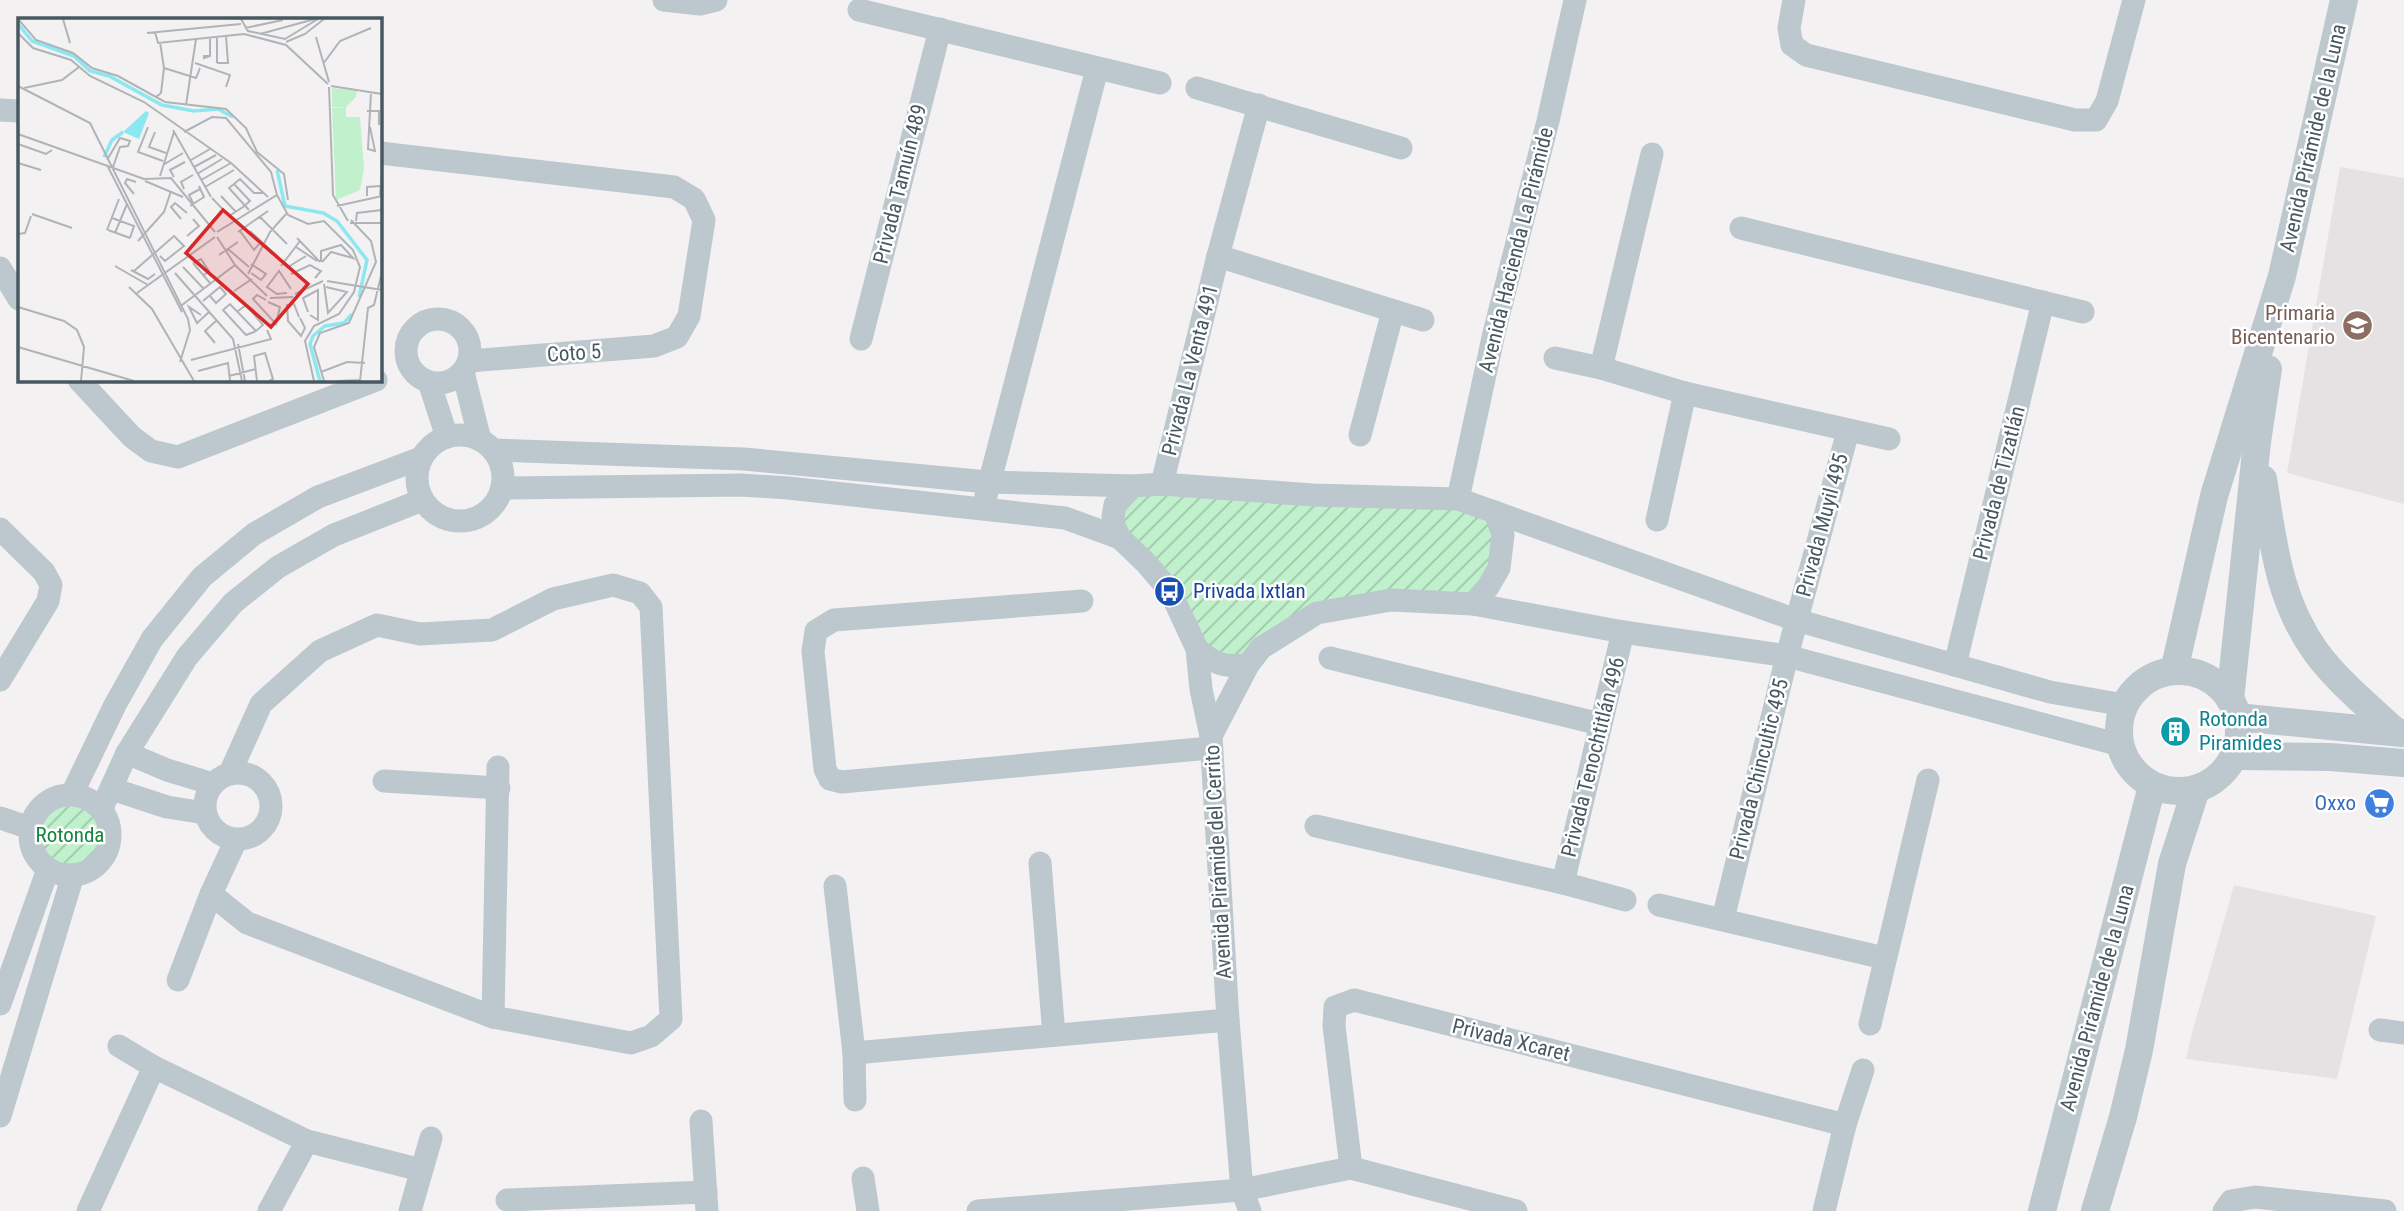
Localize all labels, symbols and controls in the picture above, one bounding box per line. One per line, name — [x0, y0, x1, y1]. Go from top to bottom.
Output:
inset map — [18, 18, 382, 382]
street label: Avenida Pirámide de la Luna — [2275, 22, 2351, 254]
street label: Privada Tamuín 489 — [869, 102, 931, 266]
street label: Avenida Hacienda La Pirámide — [1474, 125, 1558, 375]
street label: Privada La Venta 491 — [1157, 282, 1223, 458]
place label: Primaria Bicentenario — [2231, 301, 2335, 349]
school or university icon: Primaria Bicentenario — [2341, 308, 2375, 342]
street label: Coto 5 — [546, 339, 602, 367]
street label: Privada de Tizatlán — [1968, 403, 2030, 563]
street label: Privada Muyil 495 — [1791, 451, 1853, 599]
bus stop icon: Privada Ixtlan — [1153, 574, 1187, 608]
place label: Privada Ixtlan — [1193, 579, 1306, 603]
street label: Privada Tenochtitlán 496 — [1557, 655, 1629, 859]
street label: Privada Chincultic 495 — [1725, 676, 1793, 862]
place label: Rotonda Piramides — [2199, 707, 2282, 755]
building icon: Rotonda Piramides — [2159, 714, 2193, 748]
street label: Avenida Pirámide del Cerrito — [1200, 744, 1236, 980]
supermarket icon: Oxxo — [2362, 786, 2396, 820]
place label: Oxxo — [2315, 791, 2356, 815]
park label: Rotonda — [36, 823, 104, 847]
street label: Avenida Pirámide de la Luna — [2055, 882, 2139, 1114]
street label: Privada Xcaret — [1450, 1014, 1572, 1066]

